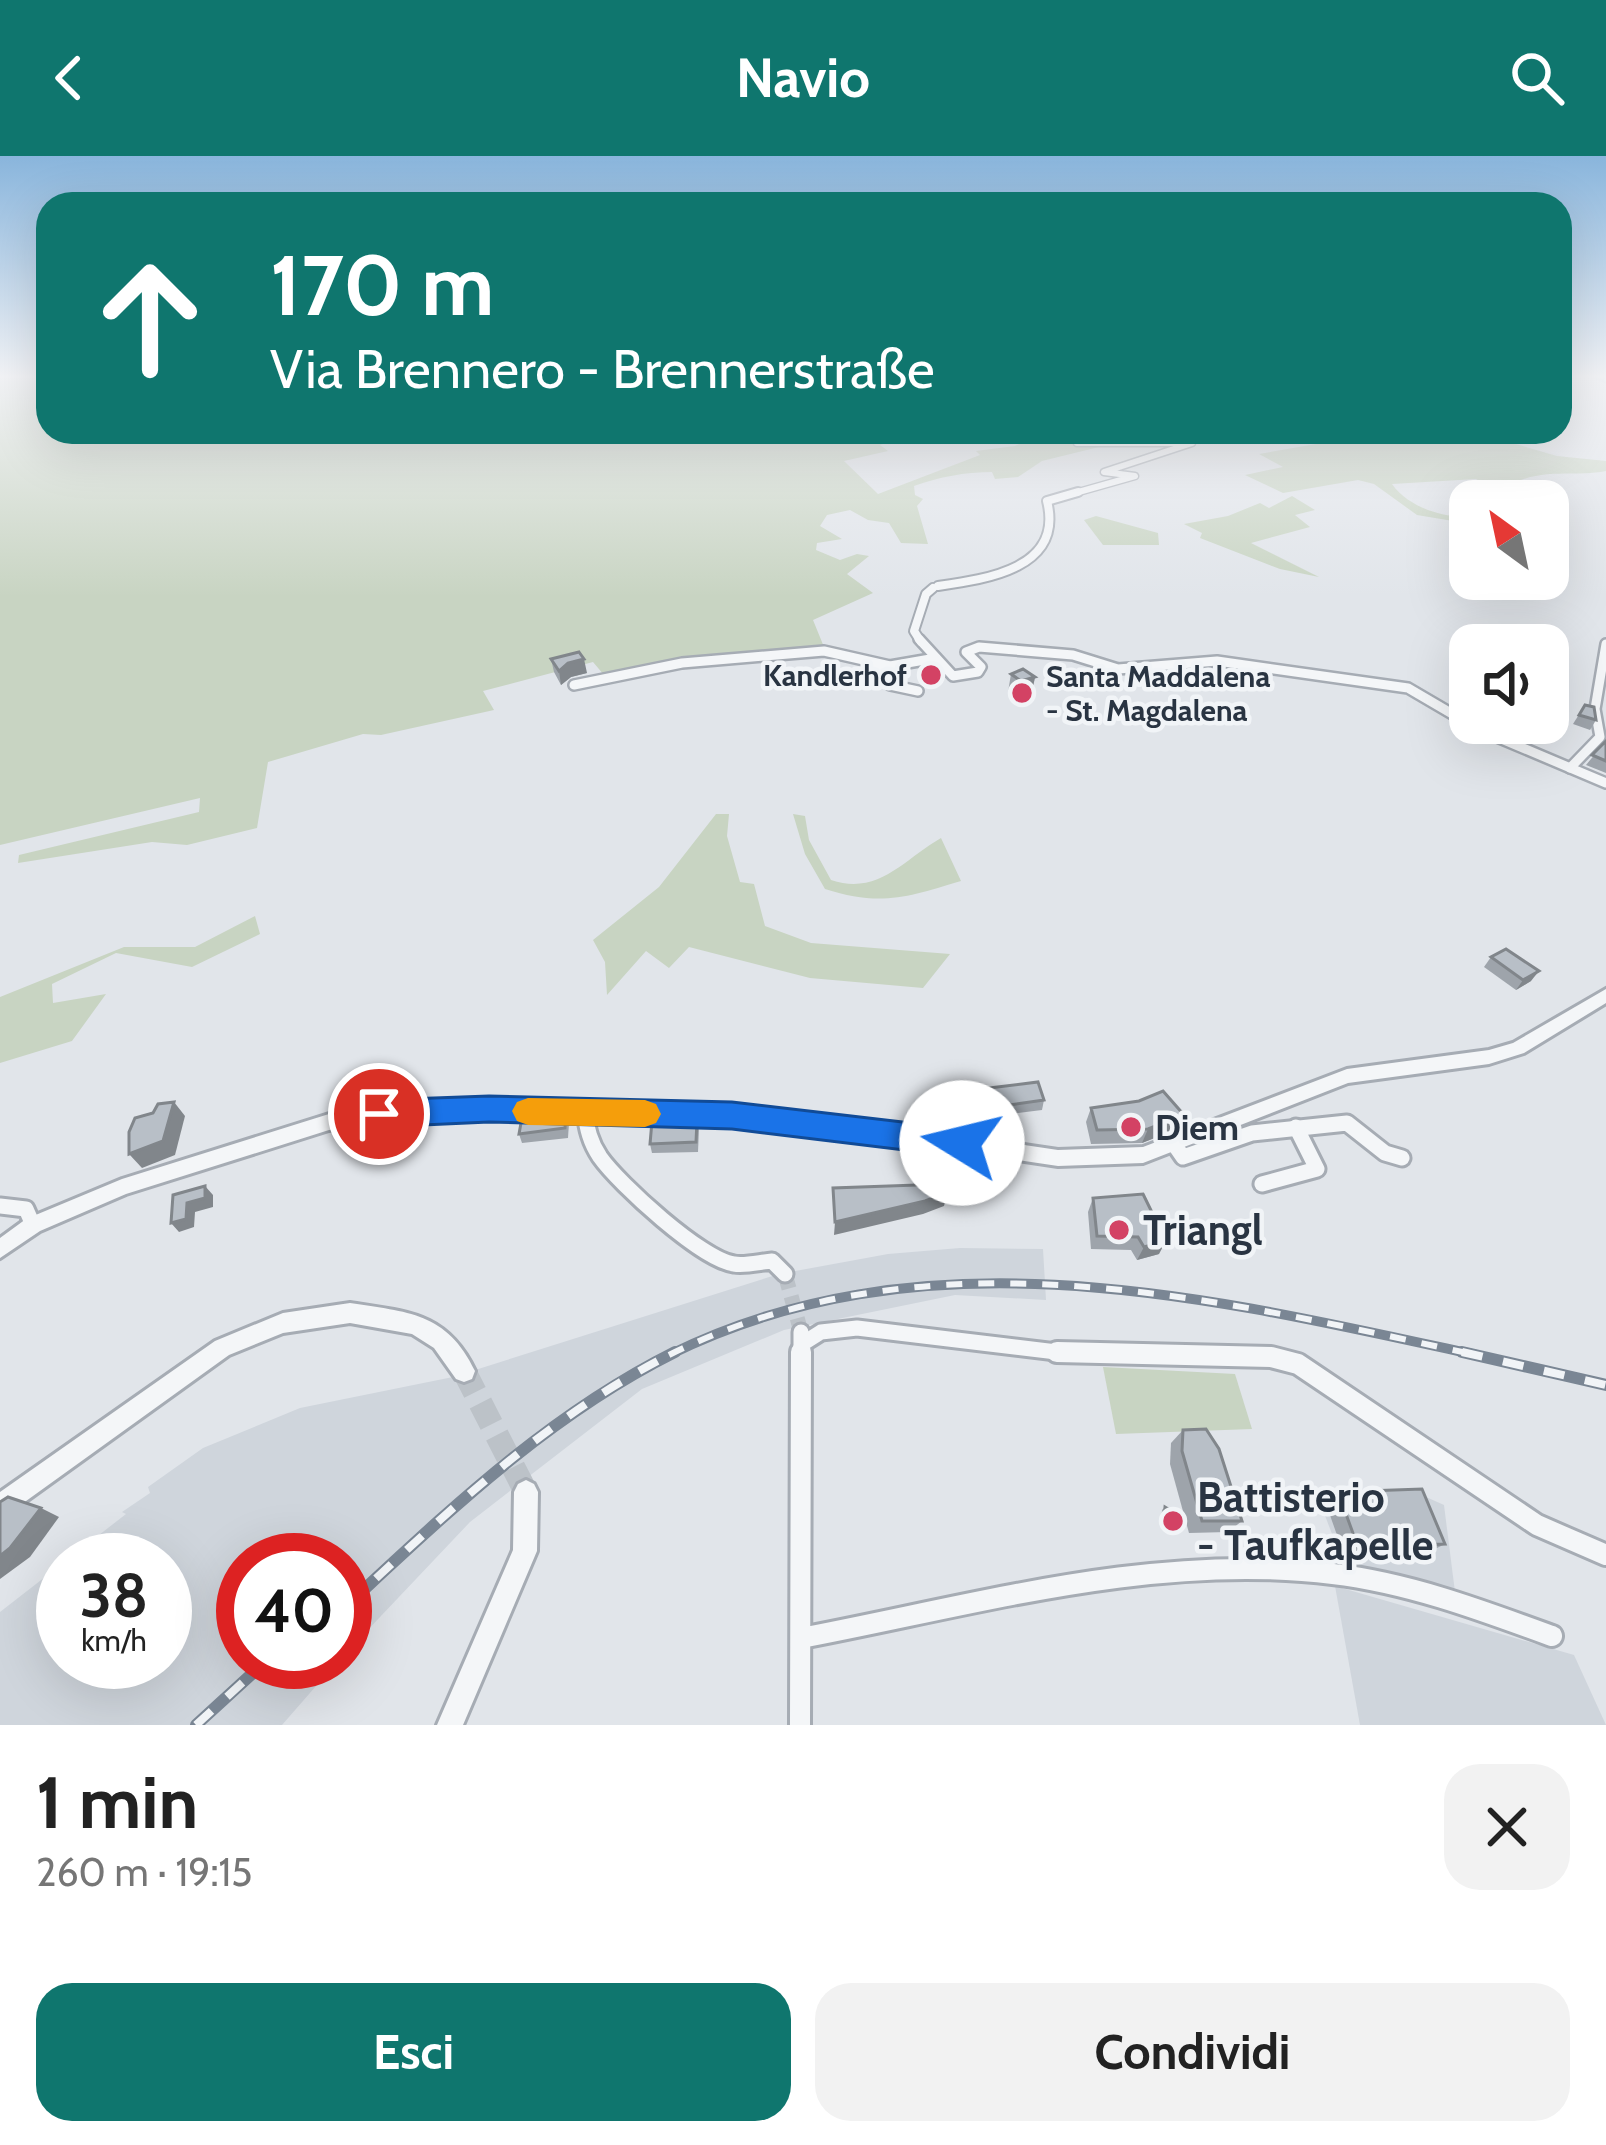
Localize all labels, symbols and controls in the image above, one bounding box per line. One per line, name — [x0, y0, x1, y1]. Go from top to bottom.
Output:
icon: back — [36, 45, 102, 111]
text: Navio — [736, 45, 870, 111]
icon: search — [1504, 45, 1570, 111]
text: 170 m — [270, 234, 494, 336]
icon: ahead — [72, 240, 228, 396]
text: Via Brennero - Brennerstraße — [270, 336, 935, 402]
north arrow — [1449, 480, 1569, 600]
map controls — [1449, 480, 1569, 744]
button: sound — [1449, 624, 1569, 744]
place label: Kandlerhof — [763, 657, 907, 694]
place label: Santa Maddalena - St. Magdalena — [1046, 658, 1270, 729]
marker: Kandlerhof — [918, 662, 944, 688]
marker: Santa Maddalena - St. Magdalena — [1009, 680, 1035, 706]
pin — [328, 1063, 430, 1165]
position arrow — [899, 1080, 1025, 1206]
icon: arrive — [346, 1081, 412, 1147]
place label: Diem — [1155, 1105, 1239, 1149]
marker: Diem — [1118, 1114, 1144, 1140]
place label: Triangl — [1143, 1204, 1263, 1256]
marker: Triangl — [1106, 1217, 1132, 1243]
place label: Battisterio - Taufkapelle — [1197, 1471, 1434, 1571]
marker: Battisterio - Taufkapelle — [1160, 1508, 1186, 1534]
speed limit sign: 40 — [216, 1533, 372, 1689]
text: 38 — [80, 1559, 148, 1632]
text: km/h — [81, 1622, 147, 1659]
text: 1 min — [36, 1759, 198, 1846]
button: close — [1444, 1764, 1570, 1890]
text: 260 m · 19:15 — [36, 1848, 252, 1896]
button: Esci — [36, 1983, 791, 2121]
button: Condividi — [815, 1983, 1570, 2121]

